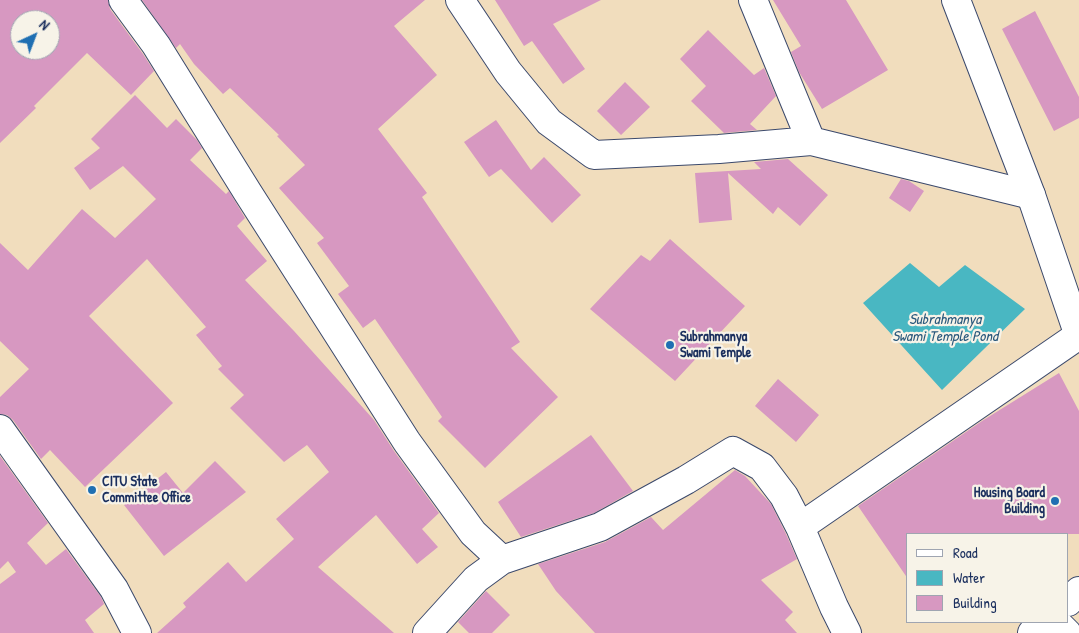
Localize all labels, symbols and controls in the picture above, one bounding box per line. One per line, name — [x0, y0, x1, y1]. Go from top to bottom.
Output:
north arrow — [10, 10, 60, 60]
text: N — [36, 15, 54, 34]
water label: Subrahmanya Swami Temple Pond — [892, 311, 998, 346]
place label: Subrahmanya Swami Temple — [680, 329, 751, 362]
marker: Subrahmanya Swami Temple — [664, 339, 676, 351]
place label: CITU State Committee Office — [102, 474, 191, 507]
marker: CITU State Committee Office — [86, 484, 98, 496]
place label: Housing Board Building — [974, 485, 1045, 518]
marker: Housing Board Building — [1049, 495, 1061, 507]
legend — [906, 533, 1069, 623]
text: Road — [953, 542, 978, 563]
text: Water — [953, 567, 985, 588]
text: Building — [953, 592, 997, 613]

